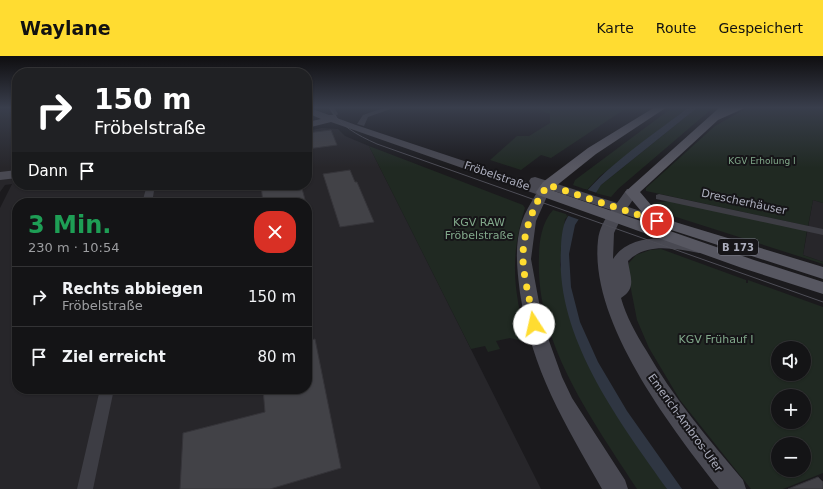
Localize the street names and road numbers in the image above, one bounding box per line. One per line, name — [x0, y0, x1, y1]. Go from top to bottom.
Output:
street label: Fröbelstraße — [463, 159, 532, 193]
street label: Drescherhäuser — [700, 187, 788, 218]
road number: B 173 — [718, 239, 758, 255]
street label: Emerich-Ambros-Ufer — [645, 371, 725, 475]

